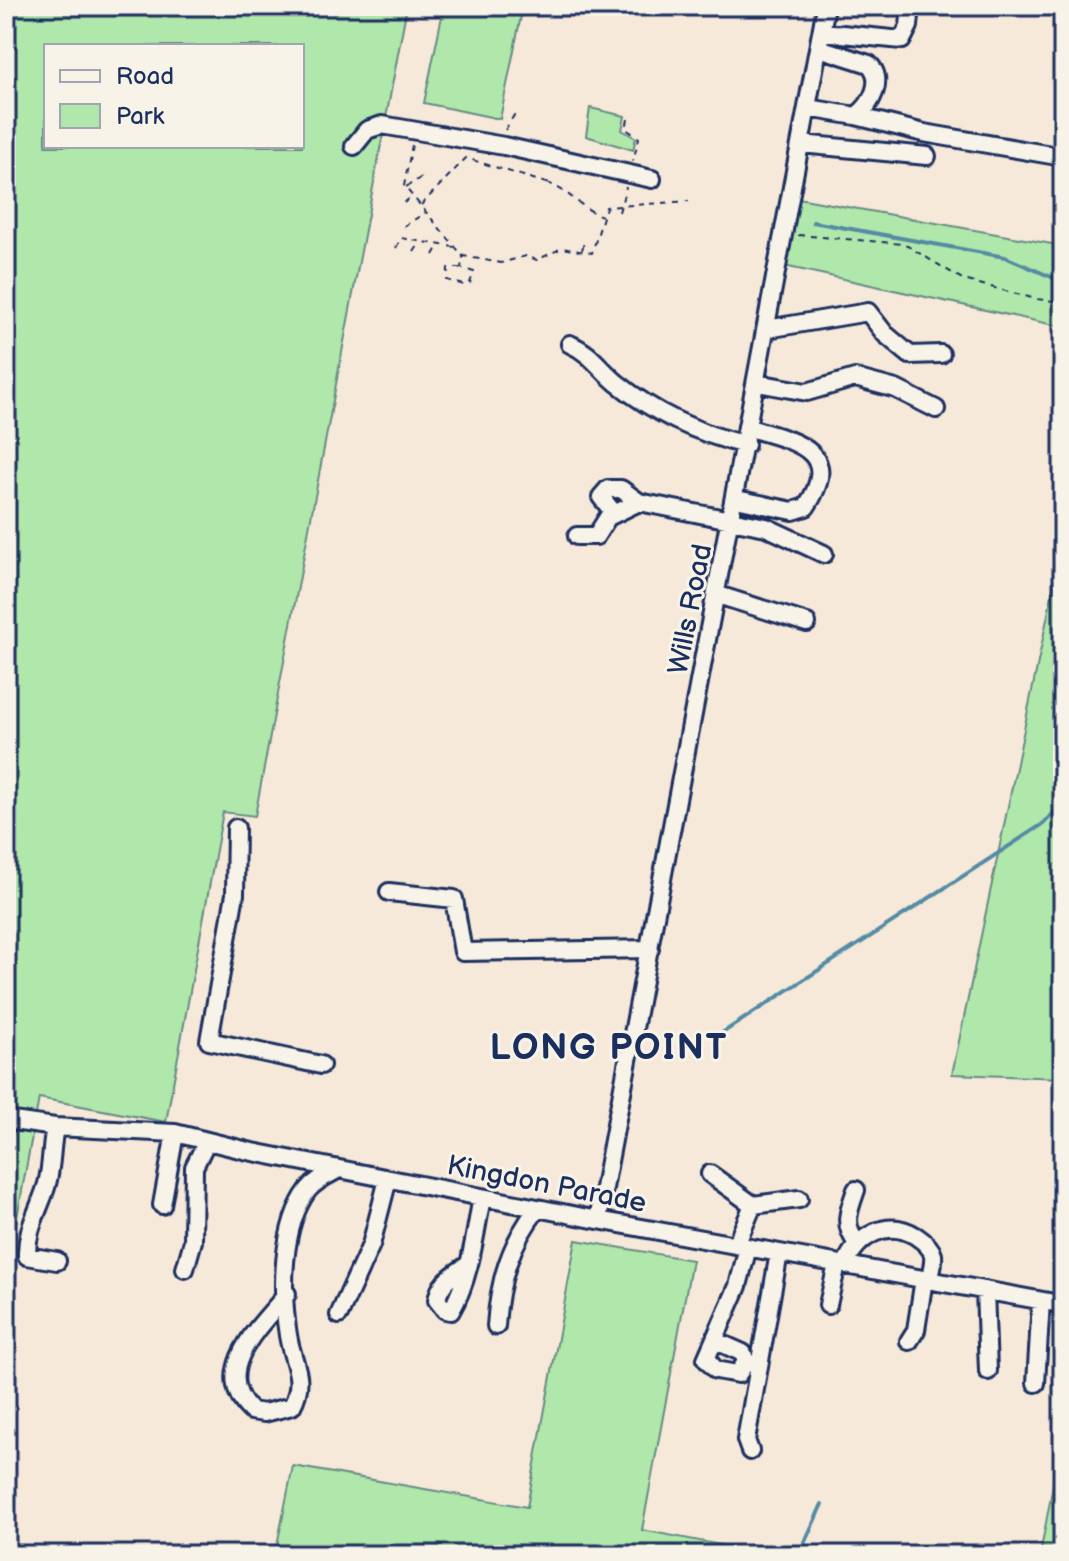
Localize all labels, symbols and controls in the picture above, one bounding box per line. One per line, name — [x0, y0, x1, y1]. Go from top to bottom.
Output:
legend — [44, 44, 304, 148]
text: Road — [116, 62, 174, 91]
text: Park — [116, 102, 164, 131]
street label: Wills Road — [662, 541, 719, 677]
district label: LONG POINT — [490, 1027, 728, 1070]
street label: Kingdon Parade — [444, 1149, 649, 1220]

